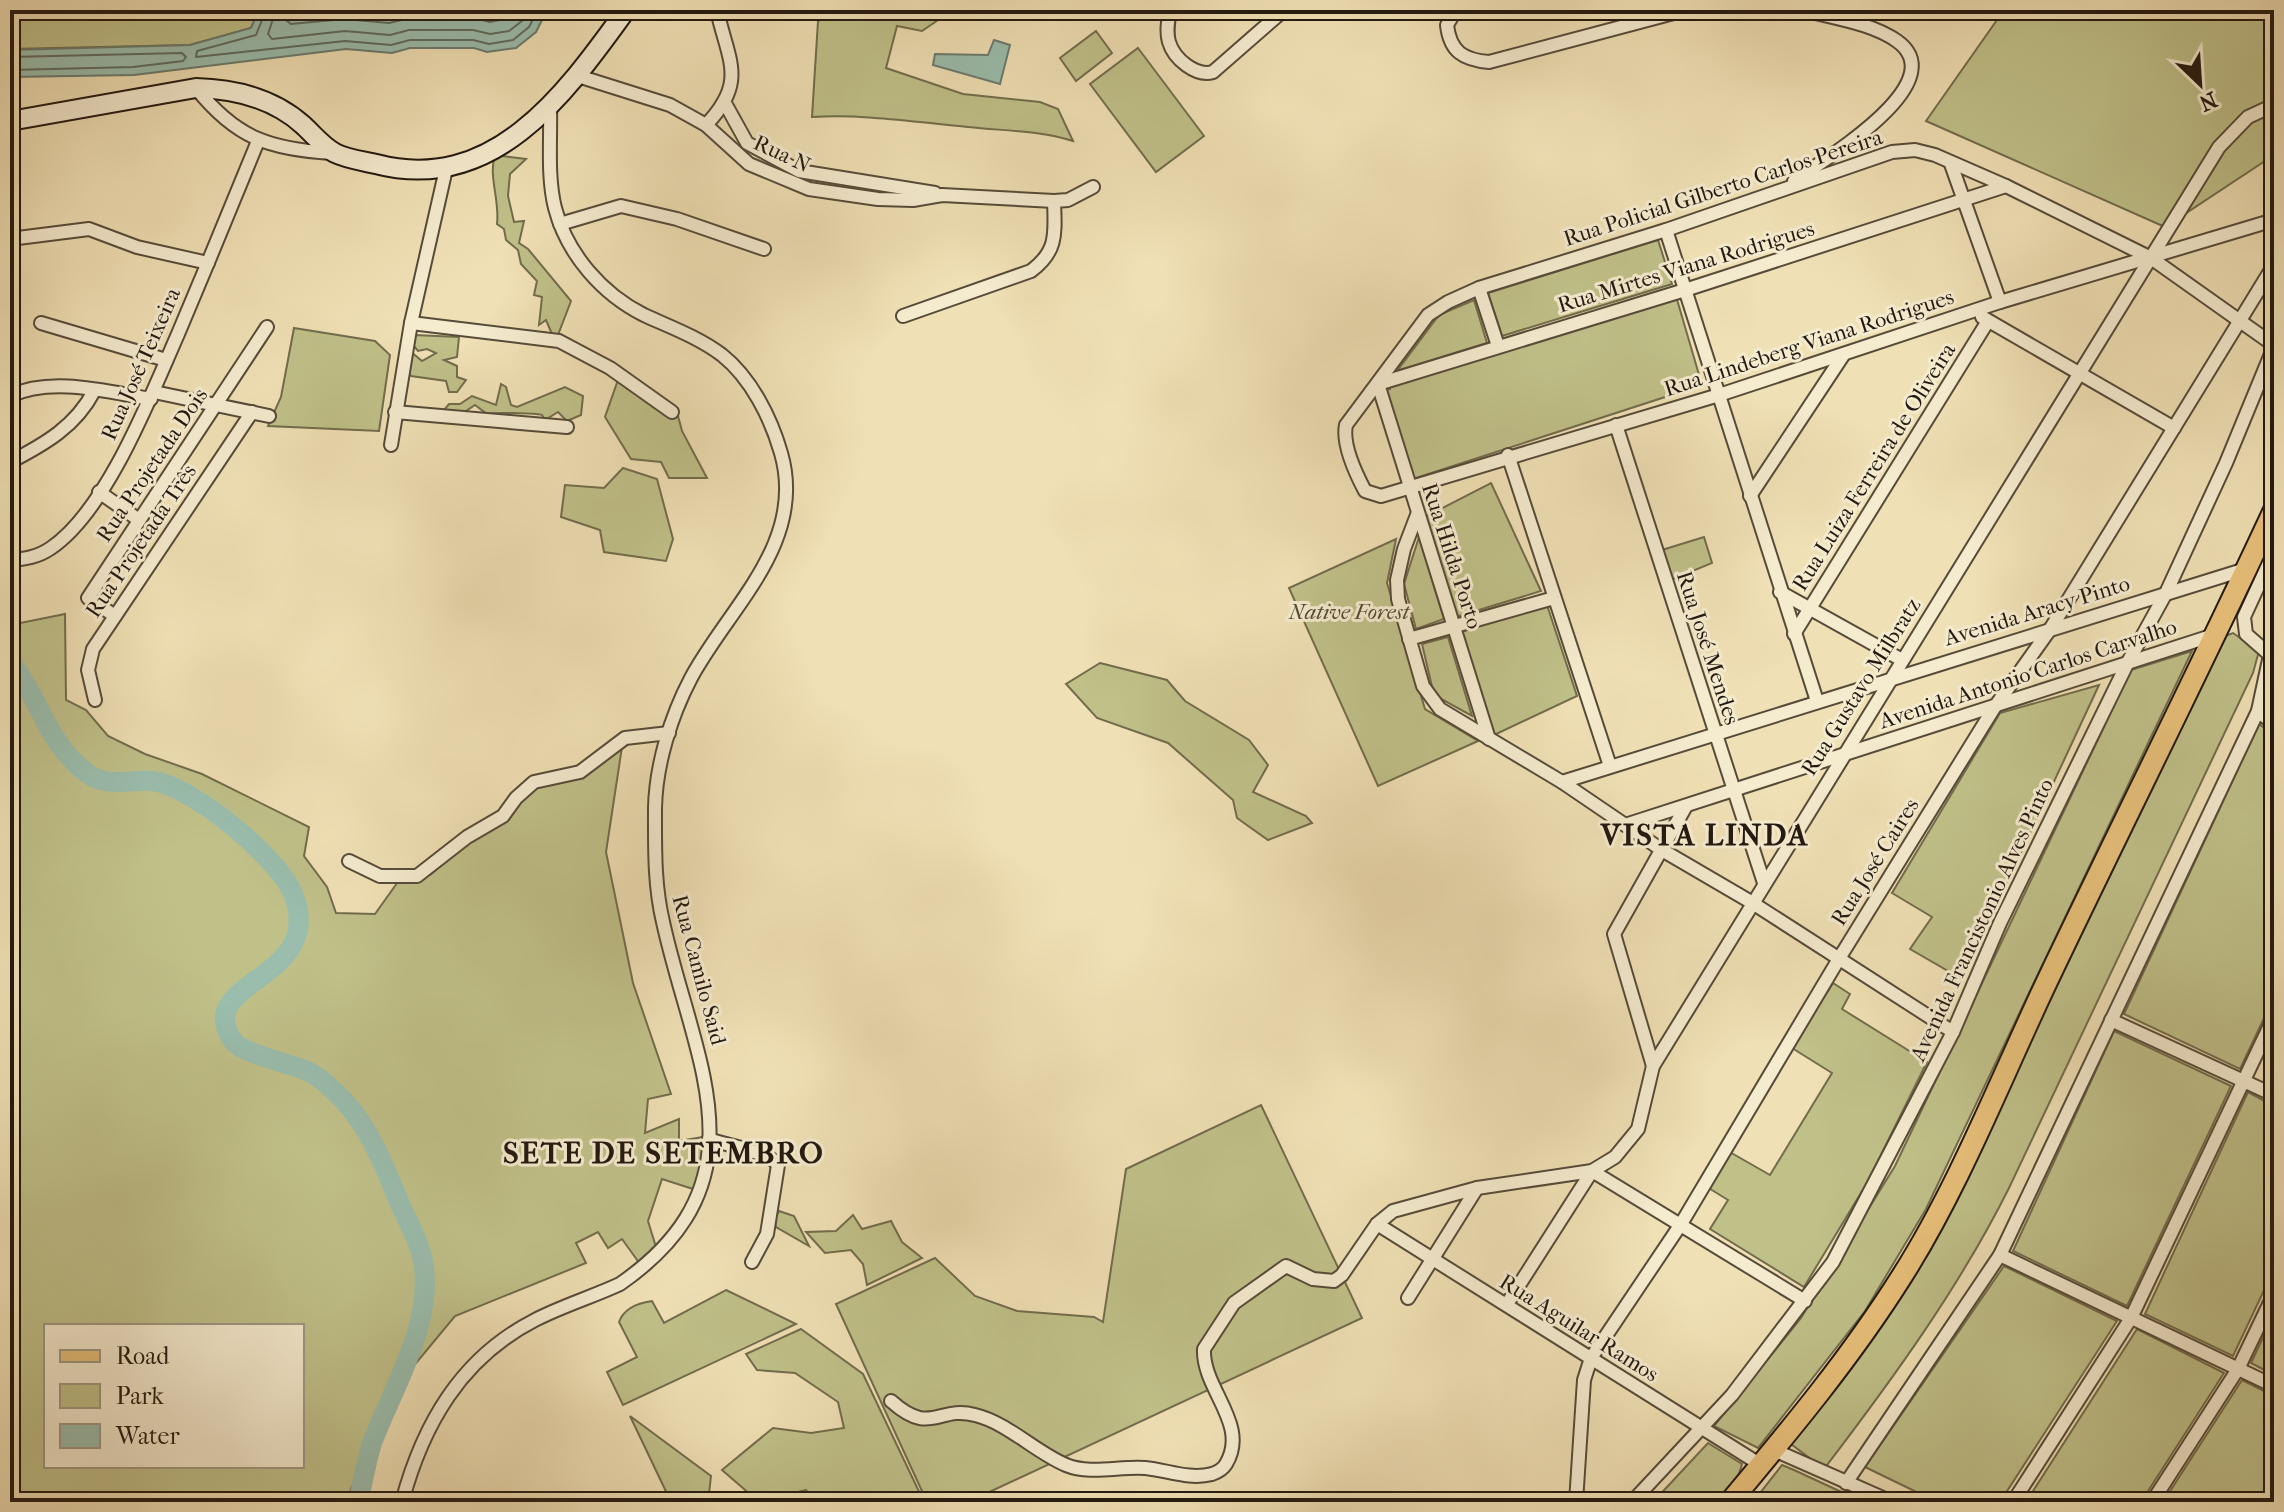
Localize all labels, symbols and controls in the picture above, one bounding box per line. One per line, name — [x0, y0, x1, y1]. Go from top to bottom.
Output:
north arrow — [2160, 44, 2240, 124]
text: N — [2195, 86, 2221, 117]
street label: Rua Policial Gilberto Carlos Pereira — [1560, 124, 1887, 252]
street label: Rua N — [749, 130, 815, 179]
street label: Rua Mirtes Viana Rodrigues — [1554, 215, 1818, 319]
street label: Rua José Teixeira — [96, 283, 187, 444]
street label: Rua Lindeberg Viana Rodrigues — [1661, 284, 1957, 402]
street label: Rua Luiza Ferreira de Oliveira — [1787, 338, 1962, 596]
street label: Rua Projetada Dois — [91, 383, 213, 547]
street label: Rua Projetada Três — [80, 459, 202, 623]
street label: Rua Hilda Porto — [1416, 480, 1488, 632]
street label: Rua José Mendes — [1671, 568, 1745, 728]
street label: Avenida Aracy Pinto — [1940, 570, 2133, 652]
street label: Rua Gustavo Milbratz — [1796, 593, 1926, 780]
park label: Native Forest — [1288, 599, 1410, 625]
street label: Avenida Antonio Carlos Carvalho — [1875, 614, 2180, 735]
street label: Avenida Francistonio Alves Pinto — [1904, 774, 2059, 1066]
street label: Rua José Caires — [1825, 793, 1925, 931]
district label: VISTA LINDA — [1600, 818, 1809, 853]
street label: Rua Camilo Said — [666, 892, 732, 1049]
district label: SETE DE SETEMBRO — [503, 1136, 825, 1171]
street label: Rua Aguilar Ramos — [1495, 1269, 1663, 1387]
legend — [44, 1324, 304, 1468]
text: Road — [116, 1342, 170, 1370]
text: Park — [116, 1382, 164, 1410]
text: Water — [115, 1422, 180, 1450]

